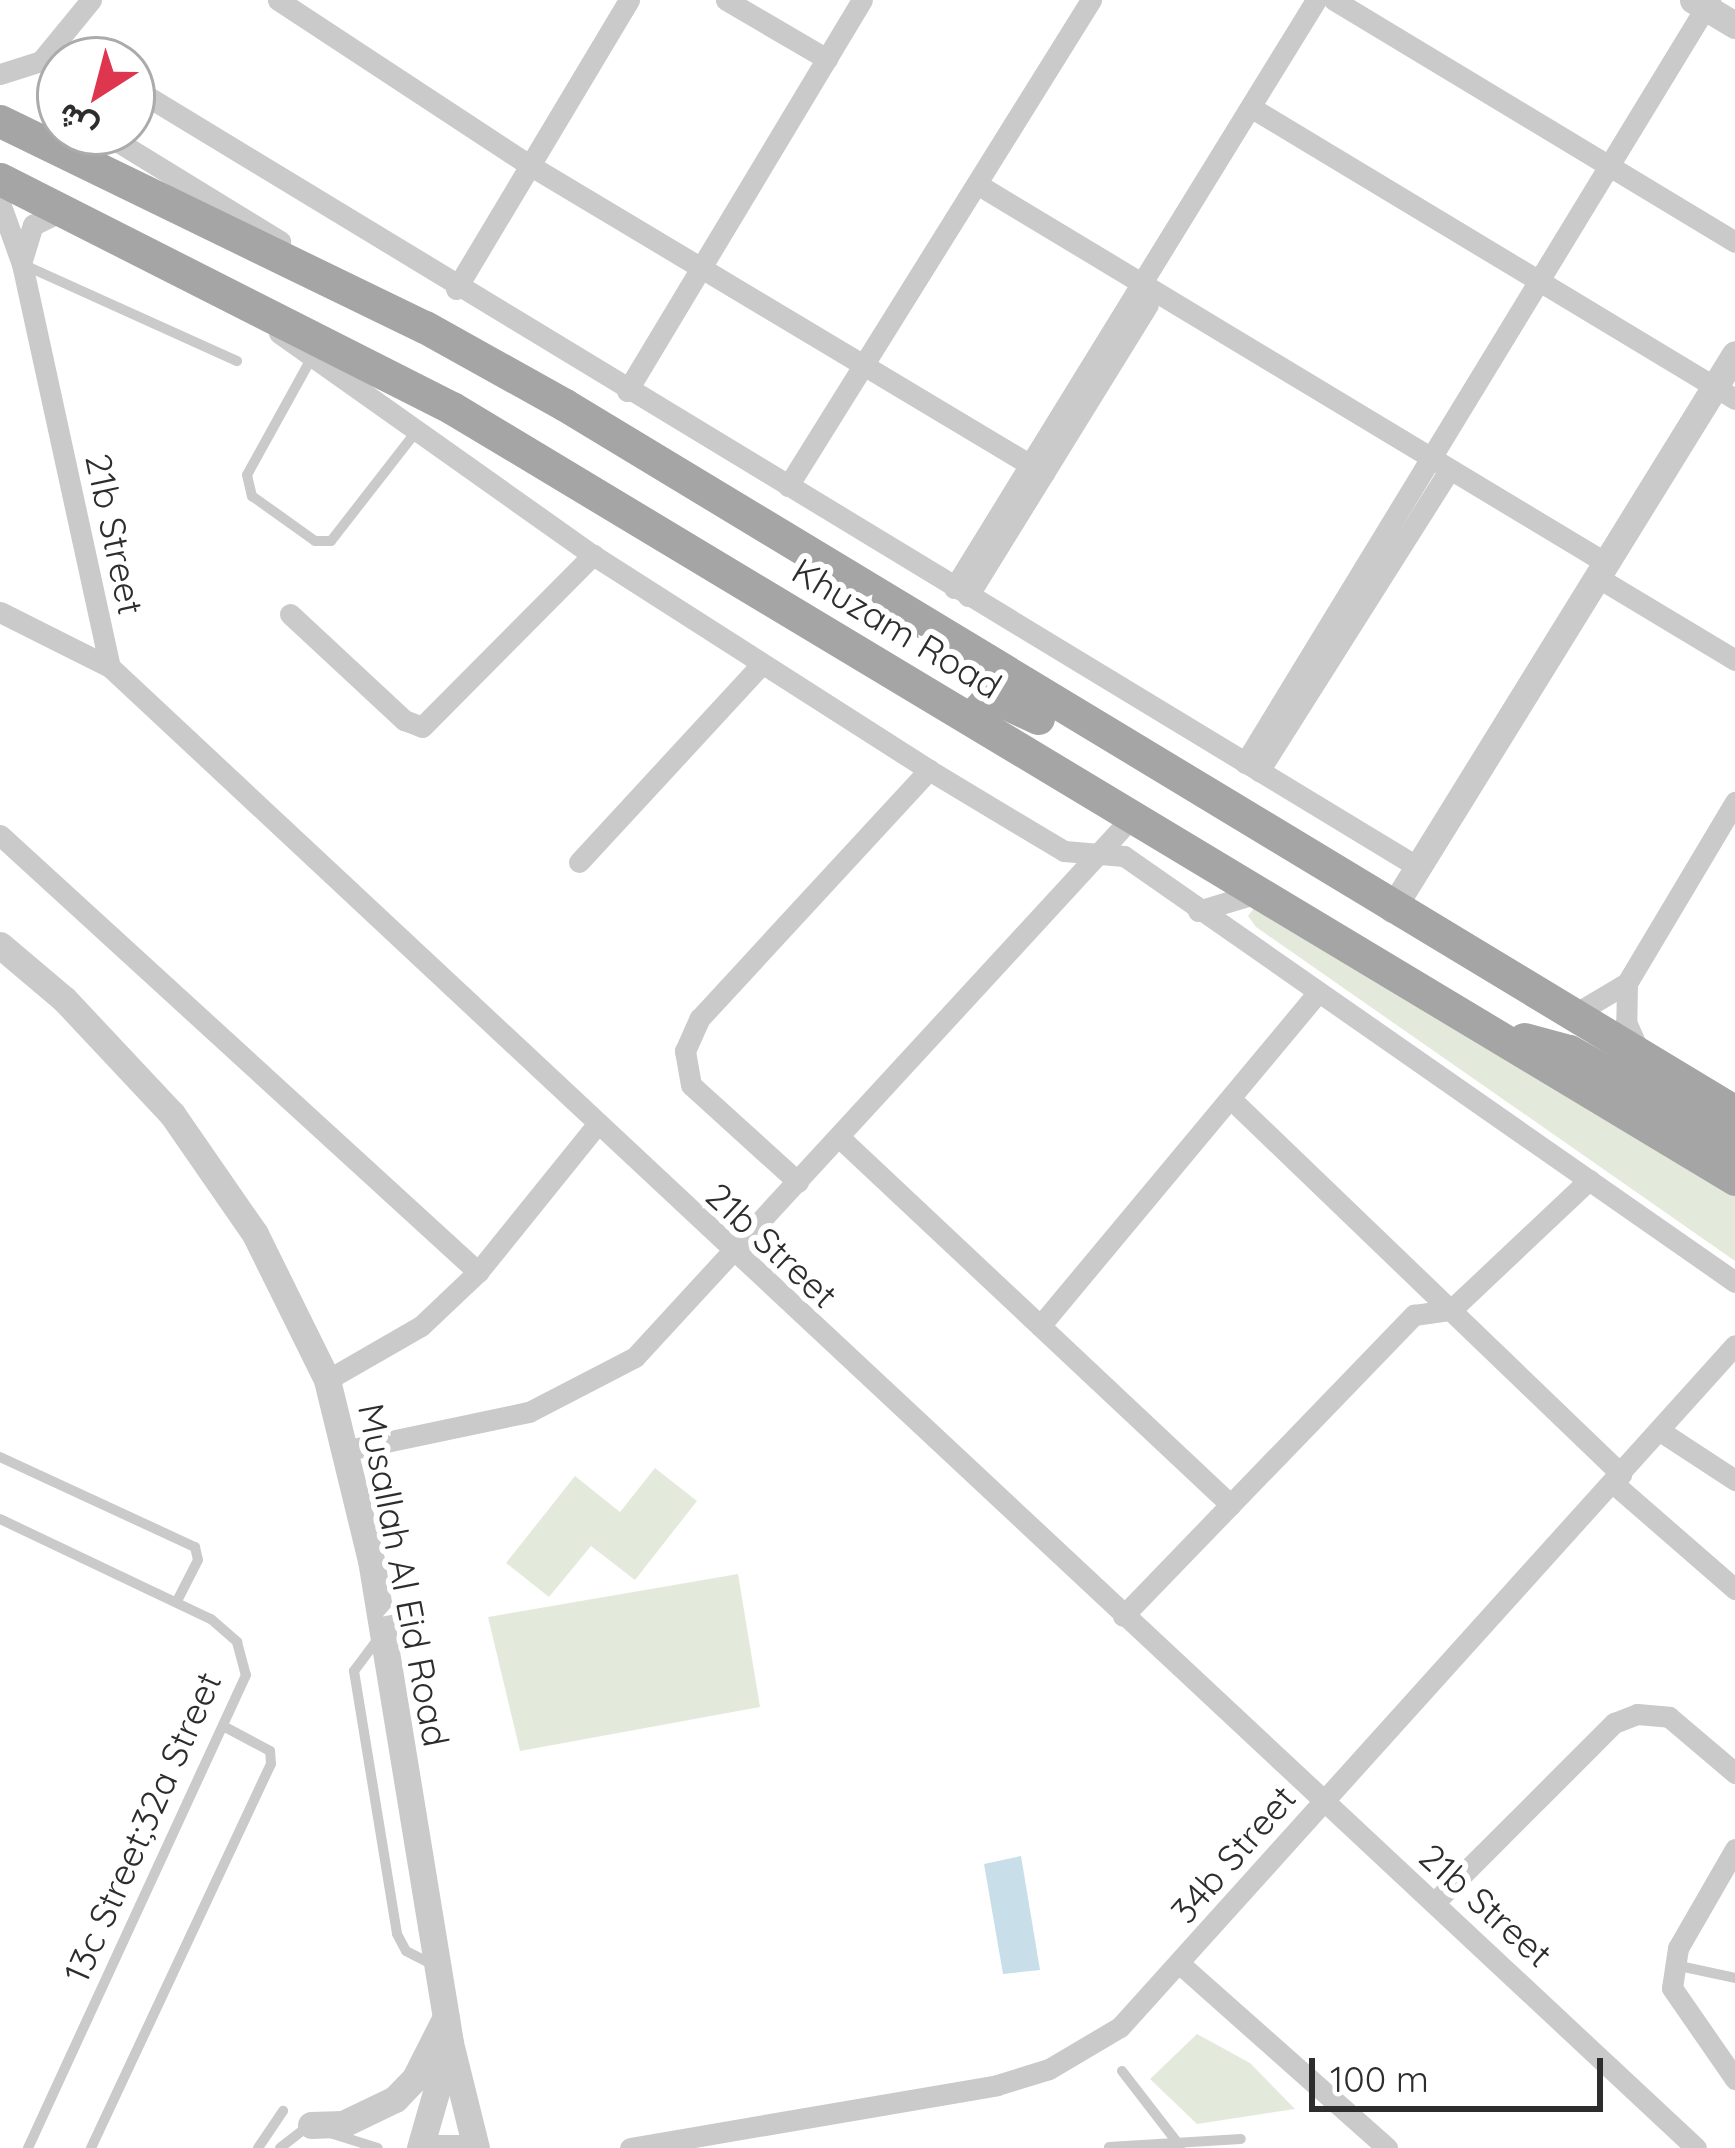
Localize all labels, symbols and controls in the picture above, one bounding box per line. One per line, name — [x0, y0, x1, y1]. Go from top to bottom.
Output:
north arrow — [36, 36, 156, 156]
text: ش — [48, 95, 104, 151]
street label: 21b Street — [77, 450, 153, 618]
street label: Khuzam Road — [785, 549, 1009, 707]
street label: 21b Street — [698, 1174, 846, 1316]
street label: Musallah Al Eid Road — [350, 1400, 458, 1750]
street label: 13c Street;32a Street — [54, 1665, 230, 1989]
street label: 34b Street — [1162, 1776, 1304, 1932]
street label: 21b Street — [1411, 1834, 1561, 1976]
scale bar — [1315, 2034, 1609, 2108]
text: 100 m — [1330, 2056, 1429, 2101]

